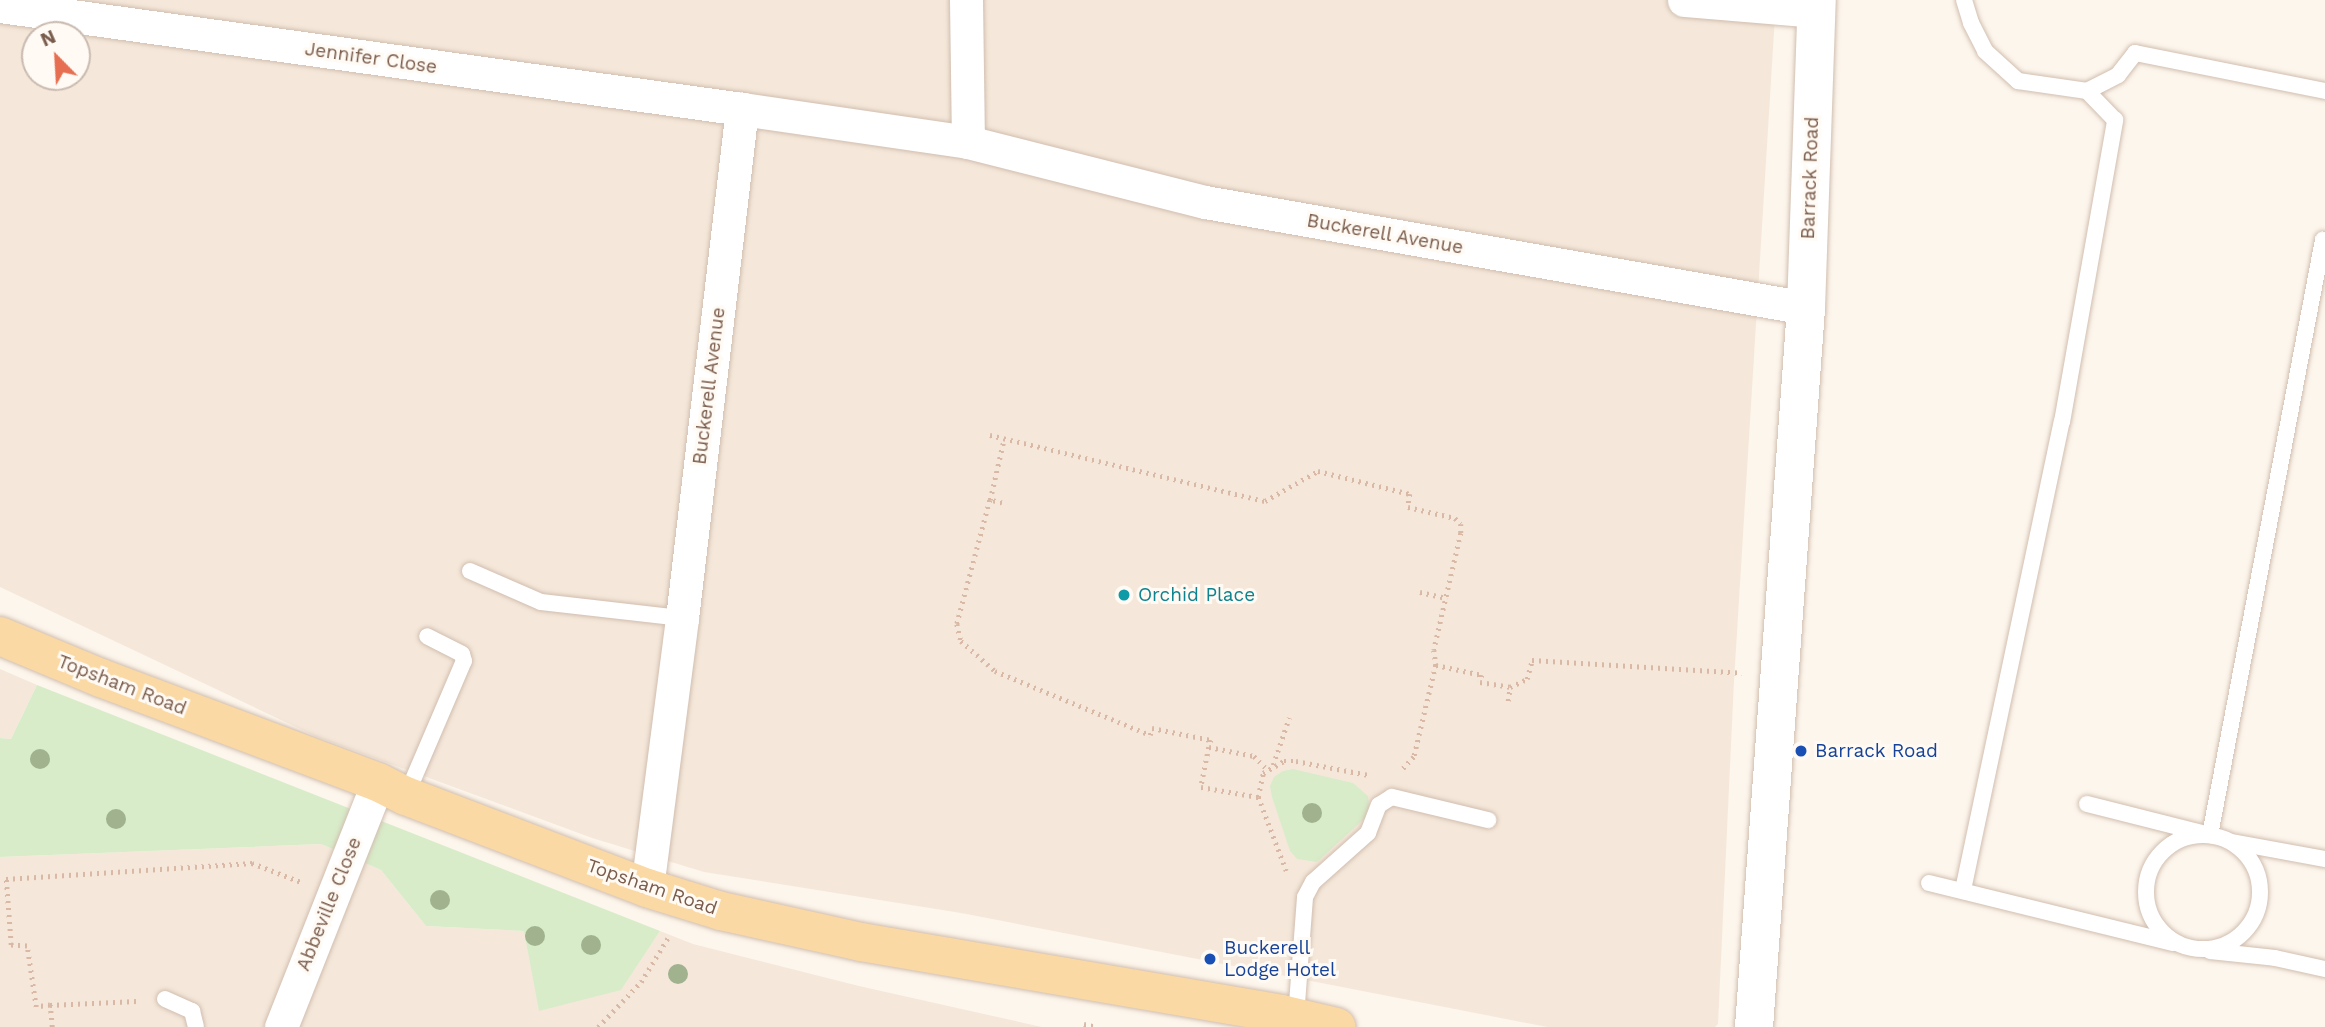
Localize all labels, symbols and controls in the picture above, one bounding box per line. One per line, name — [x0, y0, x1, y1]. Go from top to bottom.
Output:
north arrow — [21, 21, 91, 91]
text: N — [37, 25, 59, 52]
street label: Jennifer Close — [303, 37, 439, 79]
street label: Barrack Road — [1796, 116, 1824, 240]
street label: Buckerell Avenue — [1304, 209, 1466, 259]
street label: Buckerell Avenue — [688, 305, 730, 467]
place label: Orchid Place — [1138, 584, 1255, 606]
marker: Orchid Place — [1116, 587, 1132, 603]
street label: Topsham Road — [54, 650, 190, 720]
place label: Barrack Road — [1815, 740, 1938, 762]
marker: Barrack Road — [1793, 743, 1809, 759]
street label: Abbeville Close — [292, 834, 366, 974]
street label: Topsham Road — [584, 854, 720, 920]
place label: Buckerell Lodge Hotel — [1224, 937, 1336, 981]
marker: Buckerell Lodge Hotel — [1202, 951, 1218, 967]

